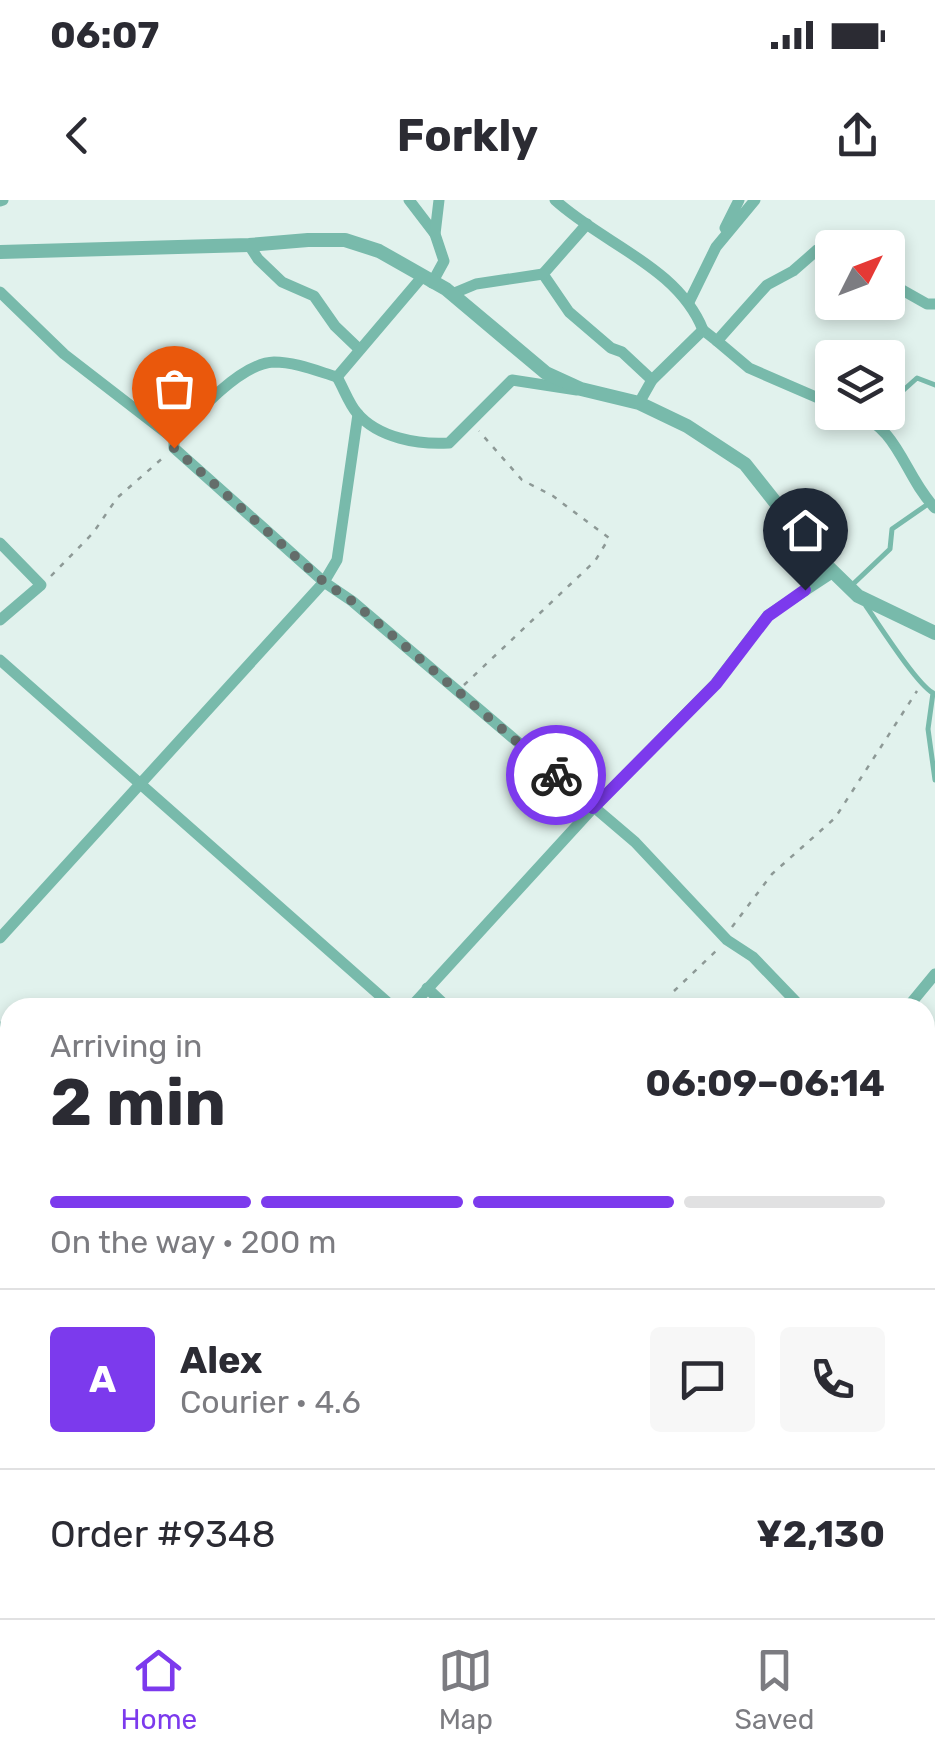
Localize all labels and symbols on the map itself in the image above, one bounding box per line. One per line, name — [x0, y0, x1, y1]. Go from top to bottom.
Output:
north arrow — [815, 230, 905, 320]
pin — [132, 346, 217, 449]
pin — [763, 488, 848, 591]
courier — [506, 725, 606, 825]

